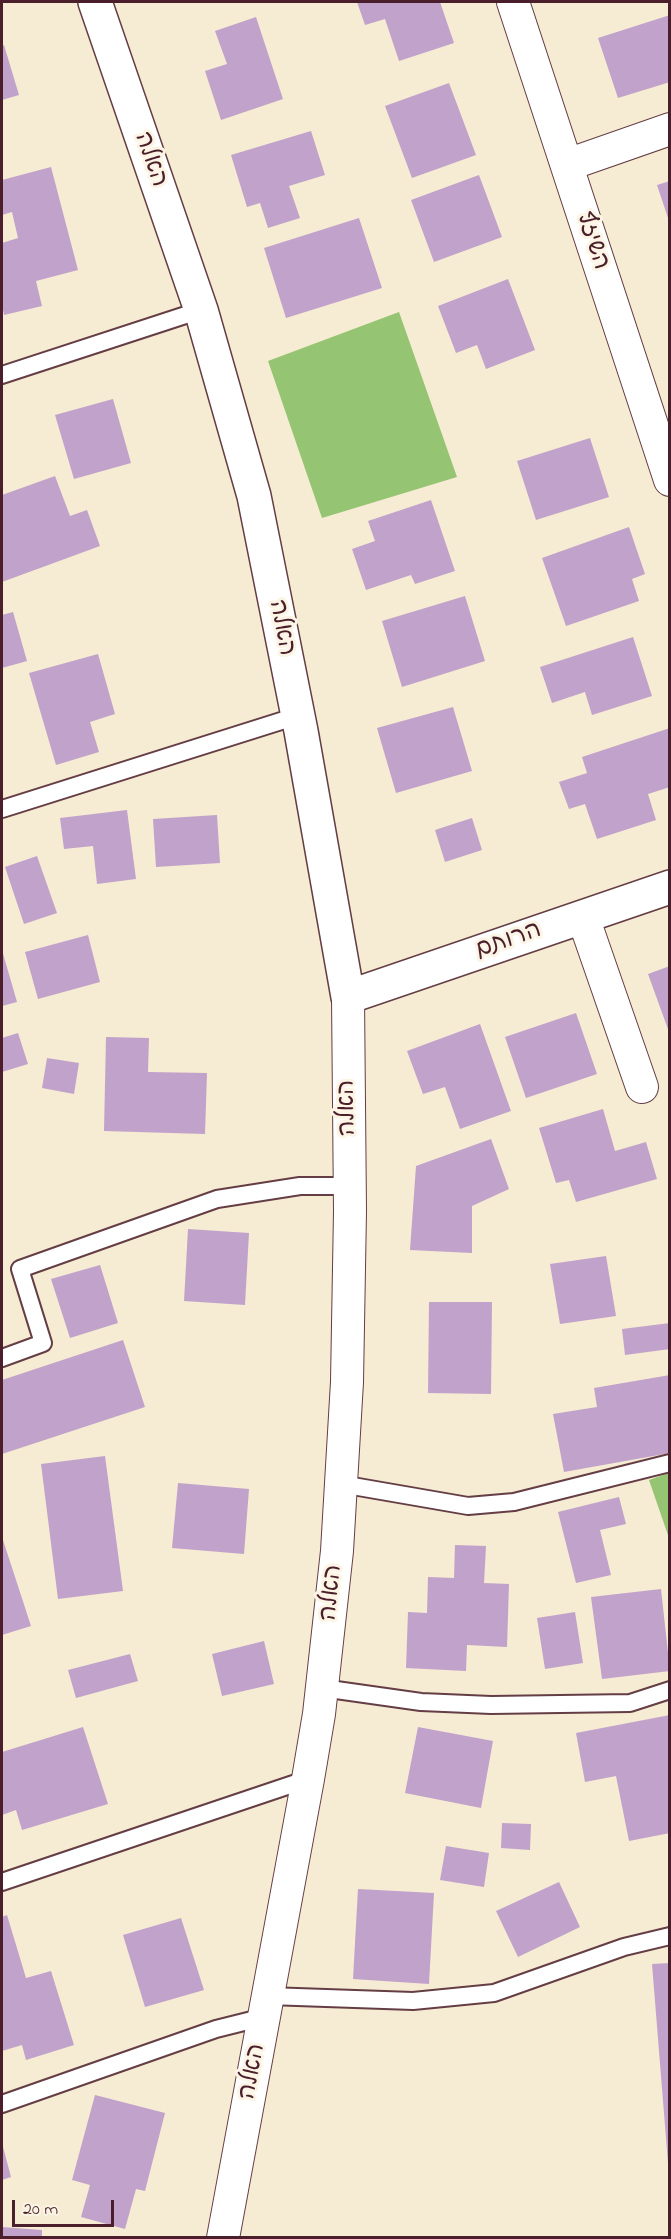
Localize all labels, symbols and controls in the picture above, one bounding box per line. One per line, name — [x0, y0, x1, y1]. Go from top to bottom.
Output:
street label: האלה — [126, 129, 172, 191]
street label: השיזף — [568, 208, 614, 274]
street label: האלה — [260, 598, 300, 658]
street label: הרותם — [472, 917, 546, 967]
street label: האלה — [334, 1080, 364, 1136]
street label: האלה — [316, 1564, 350, 1622]
street label: האלה — [234, 2042, 274, 2102]
scale bar — [15, 2188, 117, 2226]
text: 20 m — [23, 2197, 58, 2223]

